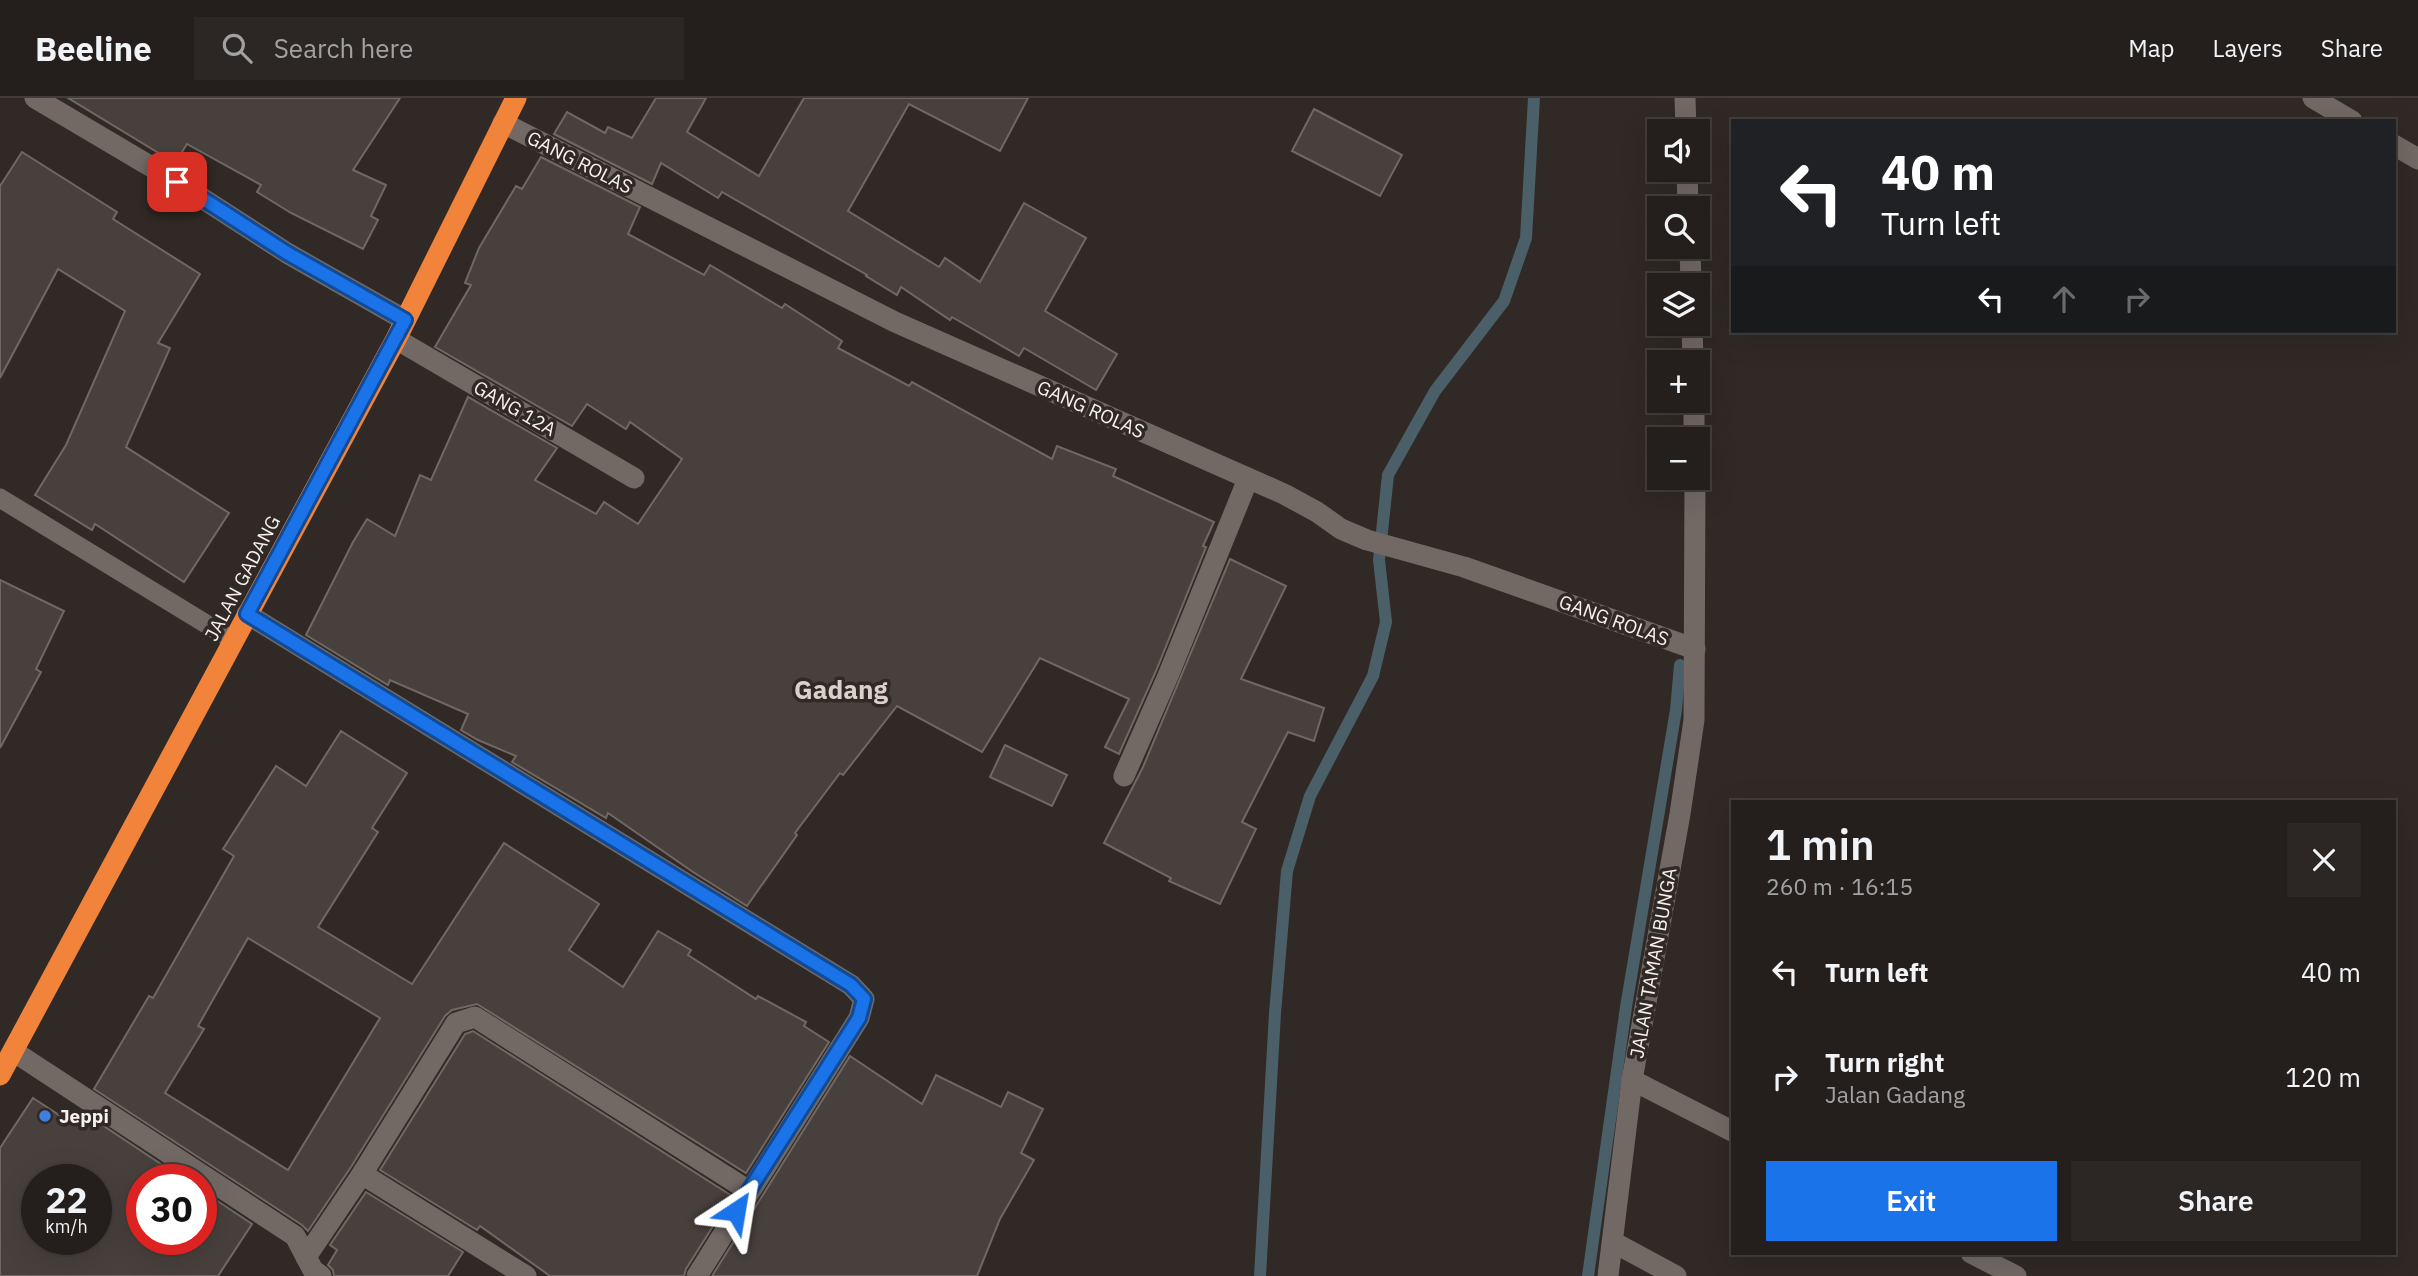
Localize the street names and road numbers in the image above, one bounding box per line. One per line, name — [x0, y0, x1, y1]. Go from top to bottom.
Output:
street label: GANG ROLAS — [523, 125, 637, 199]
street label: GANG 12A — [469, 375, 561, 441]
street label: GANG ROLAS — [1034, 375, 1148, 443]
street label: JALAN GADANG — [199, 511, 285, 645]
street label: GANG ROLAS — [1556, 589, 1672, 651]
street label: JALAN TAMAN BUNGA — [1624, 866, 1682, 1060]

